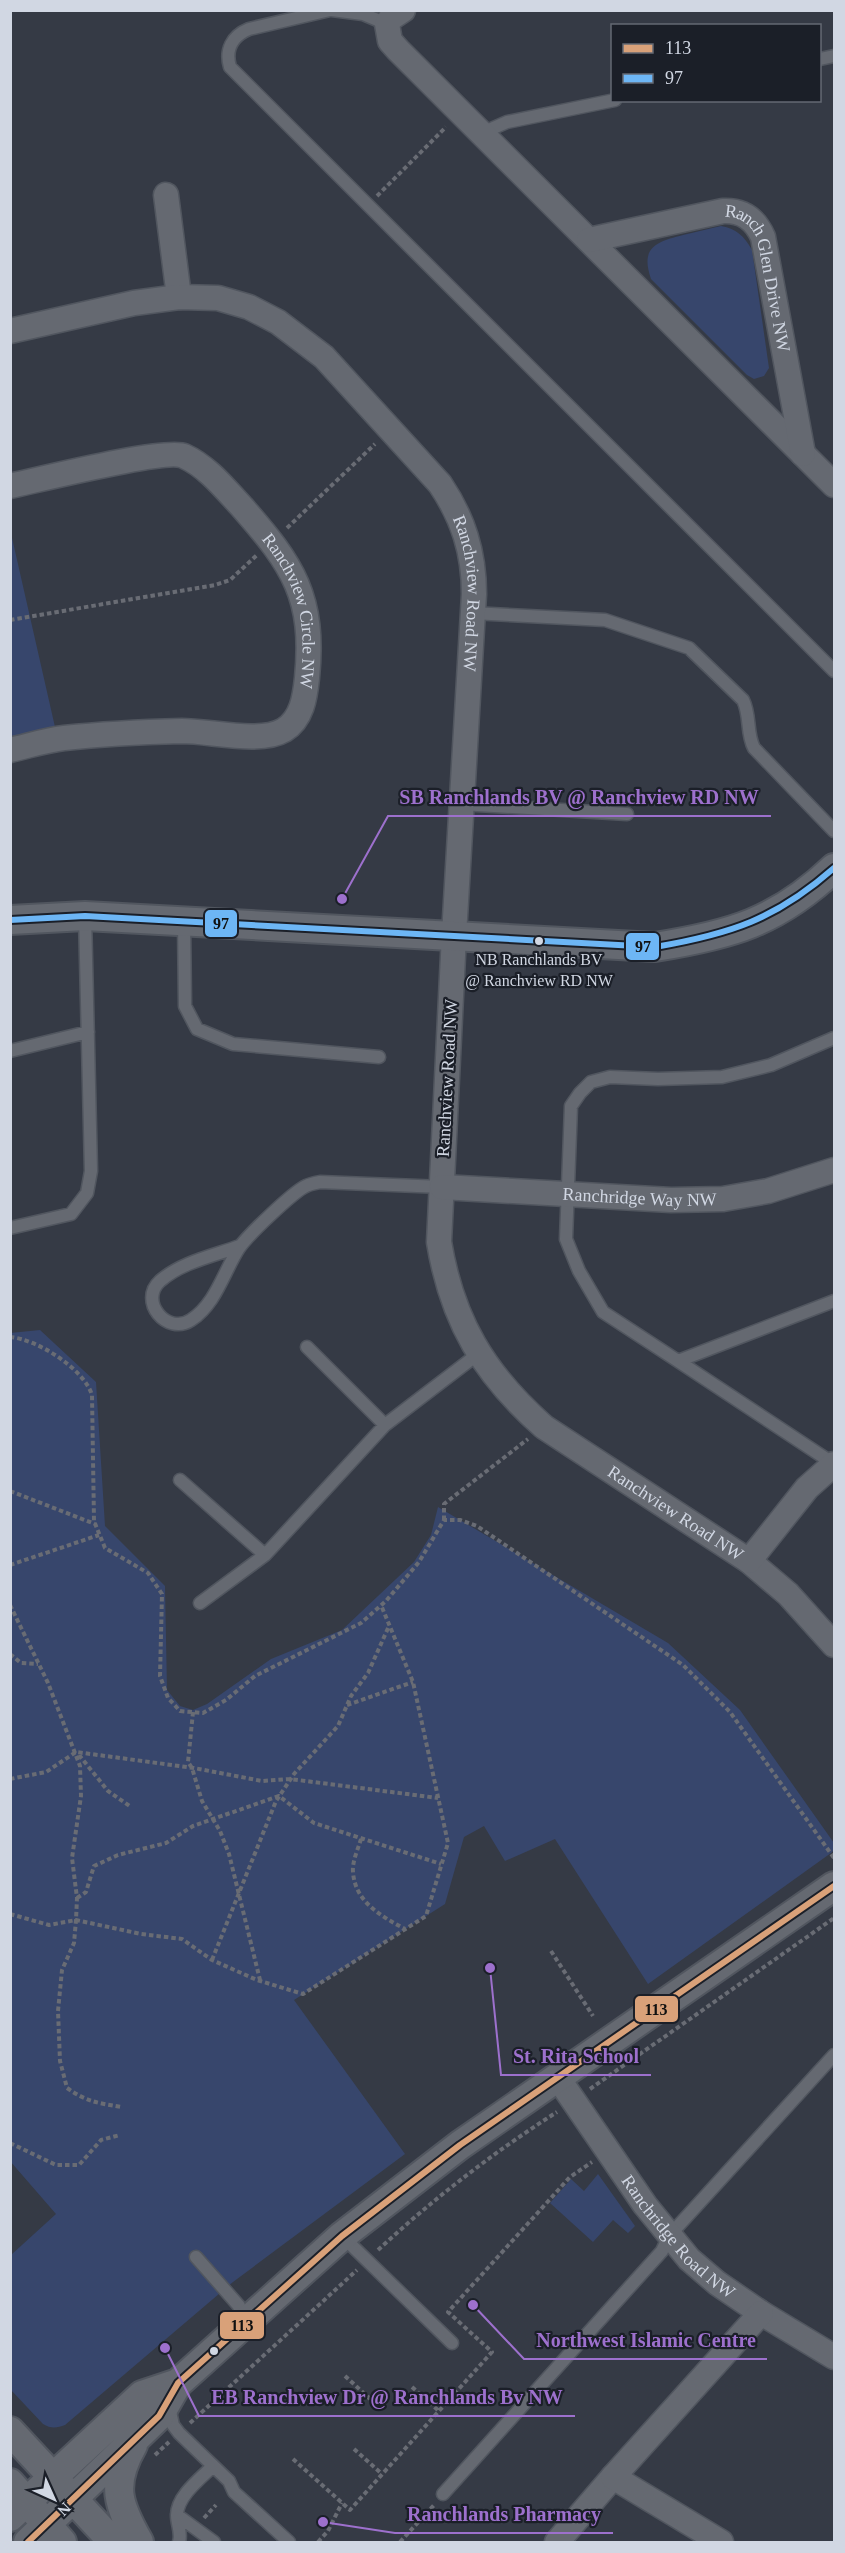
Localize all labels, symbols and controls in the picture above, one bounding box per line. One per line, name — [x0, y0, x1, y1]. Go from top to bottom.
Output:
legend — [611, 24, 821, 102]
text: 113 — [665, 38, 691, 58]
text: 97 — [665, 68, 683, 88]
street label: Ranch Glen Drive NW — [724, 201, 794, 353]
street label: Ranchview Road NW — [449, 512, 484, 672]
street label: Ranchview Circle NW — [258, 529, 319, 690]
callout: SB Ranchlands BV @ Ranchview RD NW — [388, 778, 771, 816]
text: SB Ranchlands BV @ Ranchview RD NW — [399, 786, 759, 809]
line badge: 97 — [204, 909, 238, 938]
text: 97 — [213, 915, 229, 932]
line badge: 97 — [625, 932, 660, 961]
marker: NB Ranchlands BV @ Ranchview RD NW — [533, 935, 545, 947]
text: 97 — [635, 938, 651, 955]
place label: NB Ranchlands BV @ Ranchview RD NW — [465, 951, 614, 990]
street label: Ranchview Road NW — [433, 999, 461, 1157]
street label: Ranchridge Way NW — [562, 1184, 717, 1210]
street label: Ranchview Road NW — [604, 1461, 747, 1565]
line badge: 113 — [634, 1995, 679, 2023]
text: 113 — [644, 2001, 668, 2018]
callout: St. Rita School — [501, 2037, 651, 2075]
text: St. Rita School — [513, 2045, 640, 2067]
street label: Ranchridge Road NW — [618, 2171, 739, 2302]
line badge: 113 — [219, 2311, 265, 2340]
text: 113 — [230, 2317, 254, 2334]
callout: Northwest Islamic Centre — [524, 2321, 767, 2359]
text: Northwest Islamic Centre — [536, 2329, 756, 2351]
unlabelled marker — [208, 2345, 220, 2357]
callout: EB Ranchview Dr @ Ranchlands Bv NW — [199, 2378, 575, 2416]
text: EB Ranchview Dr @ Ranchlands Bv NW — [211, 2386, 563, 2409]
north arrow — [24, 2469, 84, 2529]
callout: Ranchlands Pharmacy — [395, 2495, 613, 2533]
text: N — [54, 2499, 74, 2520]
text: Ranchlands Pharmacy — [407, 2503, 601, 2526]

